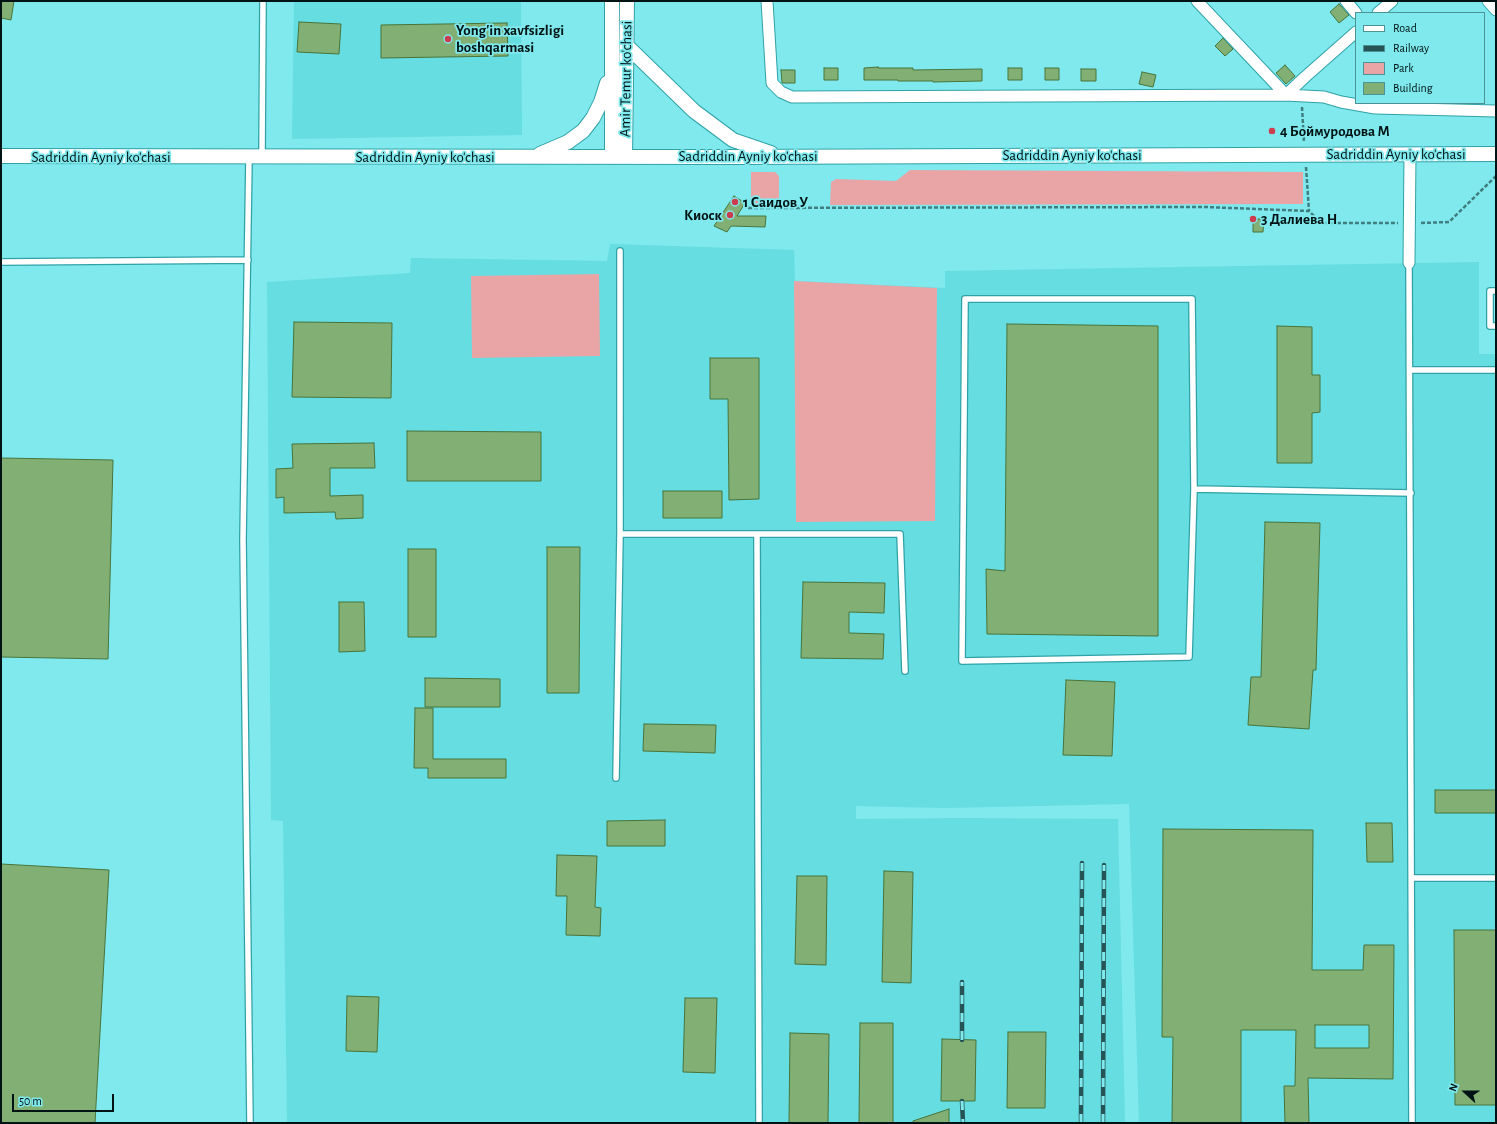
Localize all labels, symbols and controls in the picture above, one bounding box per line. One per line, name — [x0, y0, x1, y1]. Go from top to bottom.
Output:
legend — [1355, 12, 1485, 104]
place label: Yong'in xavfsizligi boshqarmasi — [456, 21, 564, 56]
street label: Amir Temur ko'chasi — [616, 21, 636, 137]
text: Road — [1393, 22, 1417, 34]
marker: Yong'in xavfsizligi boshqarmasi — [443, 34, 453, 44]
text: Railway — [1393, 42, 1429, 54]
text: Park — [1393, 62, 1414, 74]
text: Building — [1393, 82, 1433, 94]
place label: 4 Боймуродова М — [1280, 122, 1390, 140]
marker: 4 Боймуродова М — [1267, 126, 1277, 136]
street label: Sadriddin Ayniy ko'chasi — [1326, 145, 1466, 163]
street label: Sadriddin Ayniy ko'chasi — [1002, 146, 1142, 164]
street label: Sadriddin Ayniy ko'chasi — [678, 147, 818, 165]
street label: Sadriddin Ayniy ko'chasi — [31, 148, 171, 166]
street label: Sadriddin Ayniy ko'chasi — [355, 148, 495, 166]
place label: 1 Саидов У — [743, 193, 808, 211]
marker: 1 Саидов У — [730, 197, 740, 207]
place label: Киоск — [684, 206, 722, 224]
marker: Киоск — [725, 210, 735, 220]
place label: 3 Далиева Н — [1261, 210, 1337, 228]
marker: 3 Далиева Н — [1248, 214, 1258, 224]
north arrow — [1445, 1072, 1485, 1112]
text: N — [1447, 1082, 1460, 1093]
scale bar — [14, 1086, 116, 1112]
text: 50 m — [19, 1095, 42, 1107]

